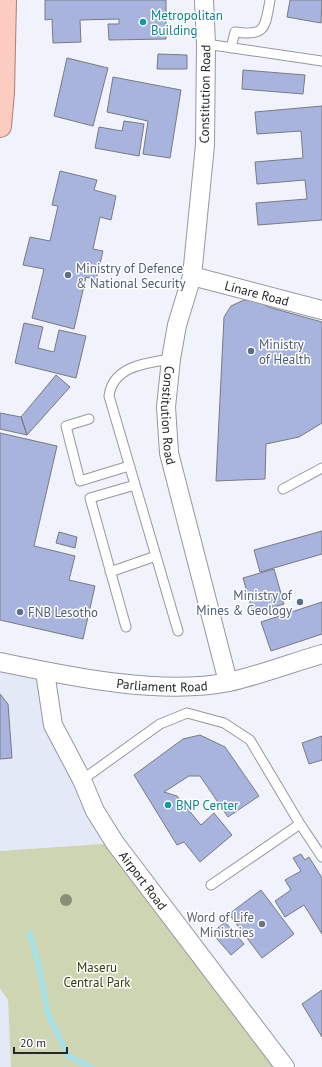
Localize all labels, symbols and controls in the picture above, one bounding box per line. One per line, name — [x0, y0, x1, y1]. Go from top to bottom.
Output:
place label: Metropolitan Building — [151, 7, 223, 39]
marker: Metropolitan Building — [138, 17, 148, 27]
street label: Constitution Road — [196, 44, 214, 144]
place label: Ministry of Defence & National Security — [76, 260, 186, 292]
marker: Ministry of Defence & National Security — [63, 270, 73, 280]
street label: Linare Road — [223, 276, 291, 310]
place label: Ministry of Health — [259, 336, 311, 368]
marker: Ministry of Health — [246, 346, 256, 356]
street label: Constitution Road — [157, 365, 180, 466]
place label: Ministry of Mines & Geology — [196, 587, 293, 619]
marker: Ministry of Mines & Geology — [295, 597, 305, 607]
place label: FNB Lesotho — [28, 604, 98, 621]
marker: FNB Lesotho — [15, 607, 25, 617]
street label: Parliament Road — [116, 674, 208, 695]
place label: BNP Center — [176, 797, 239, 814]
marker: BNP Center — [163, 800, 173, 810]
street label: Airport Road — [115, 847, 171, 913]
place label: Word of Life Ministries — [187, 909, 254, 941]
marker: Word of Life Ministries — [257, 919, 267, 929]
park label: Maseru Central Park — [63, 959, 131, 991]
scale bar — [14, 1029, 67, 1055]
text: 20 m — [20, 1035, 46, 1050]

